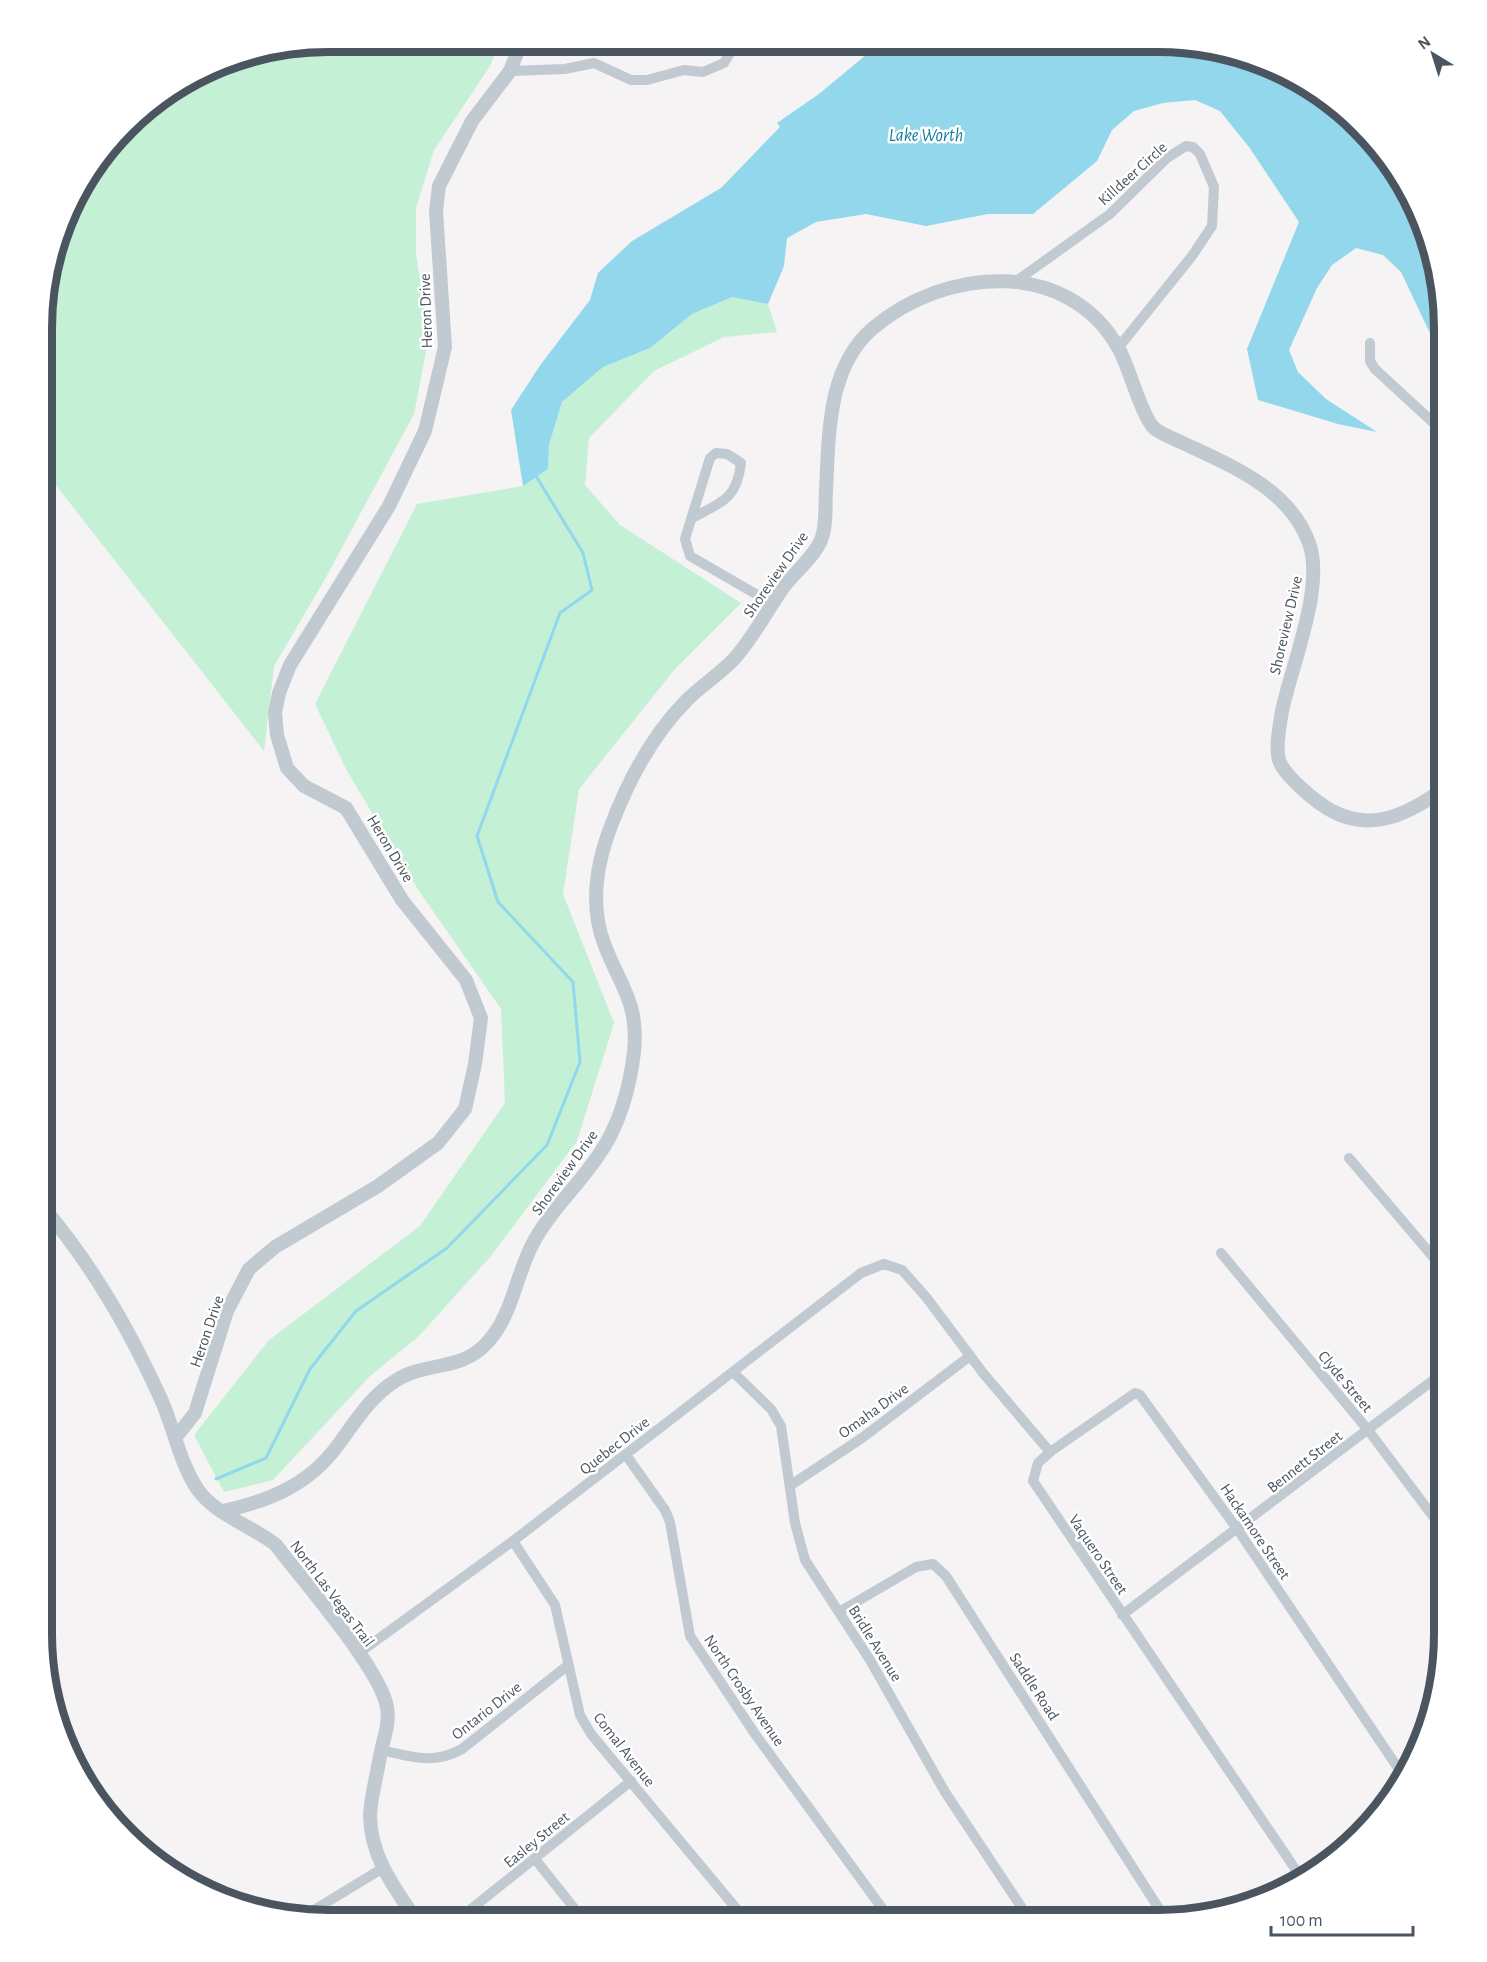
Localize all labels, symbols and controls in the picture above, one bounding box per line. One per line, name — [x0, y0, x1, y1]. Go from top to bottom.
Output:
north arrow — [1403, 24, 1463, 84]
text: N — [1415, 33, 1434, 53]
water label: Lake Worth — [889, 127, 963, 145]
street label: Killdeer Circle — [1095, 139, 1170, 209]
street label: Heron Drive — [417, 273, 435, 349]
street label: Shoreview Drive — [740, 529, 811, 620]
street label: Shoreview Drive — [1267, 574, 1305, 676]
street label: Heron Drive — [364, 812, 416, 885]
street label: Shoreview Drive — [529, 1127, 601, 1218]
street label: Heron Drive — [187, 1293, 227, 1369]
street label: Clyde Street — [1314, 1348, 1375, 1416]
street label: Omaha Drive — [836, 1380, 911, 1441]
street label: Quebec Drive — [577, 1414, 653, 1479]
street label: Bennett Street — [1264, 1428, 1345, 1496]
street label: Hackamore Street — [1217, 1481, 1293, 1582]
street label: Vaquero Street — [1066, 1512, 1131, 1597]
street label: North Las Vegas Trail — [287, 1538, 377, 1650]
street label: Bridle Avenue — [845, 1603, 905, 1684]
street label: North Crosby Avenue — [700, 1632, 787, 1750]
street label: Saddle Road — [1006, 1650, 1062, 1723]
street label: Ontario Drive — [449, 1679, 524, 1743]
street label: Comal Avenue — [590, 1710, 658, 1790]
street label: Easley Street — [501, 1809, 573, 1872]
scale bar — [1271, 1899, 1414, 1937]
text: 100 m — [1280, 1912, 1323, 1930]

